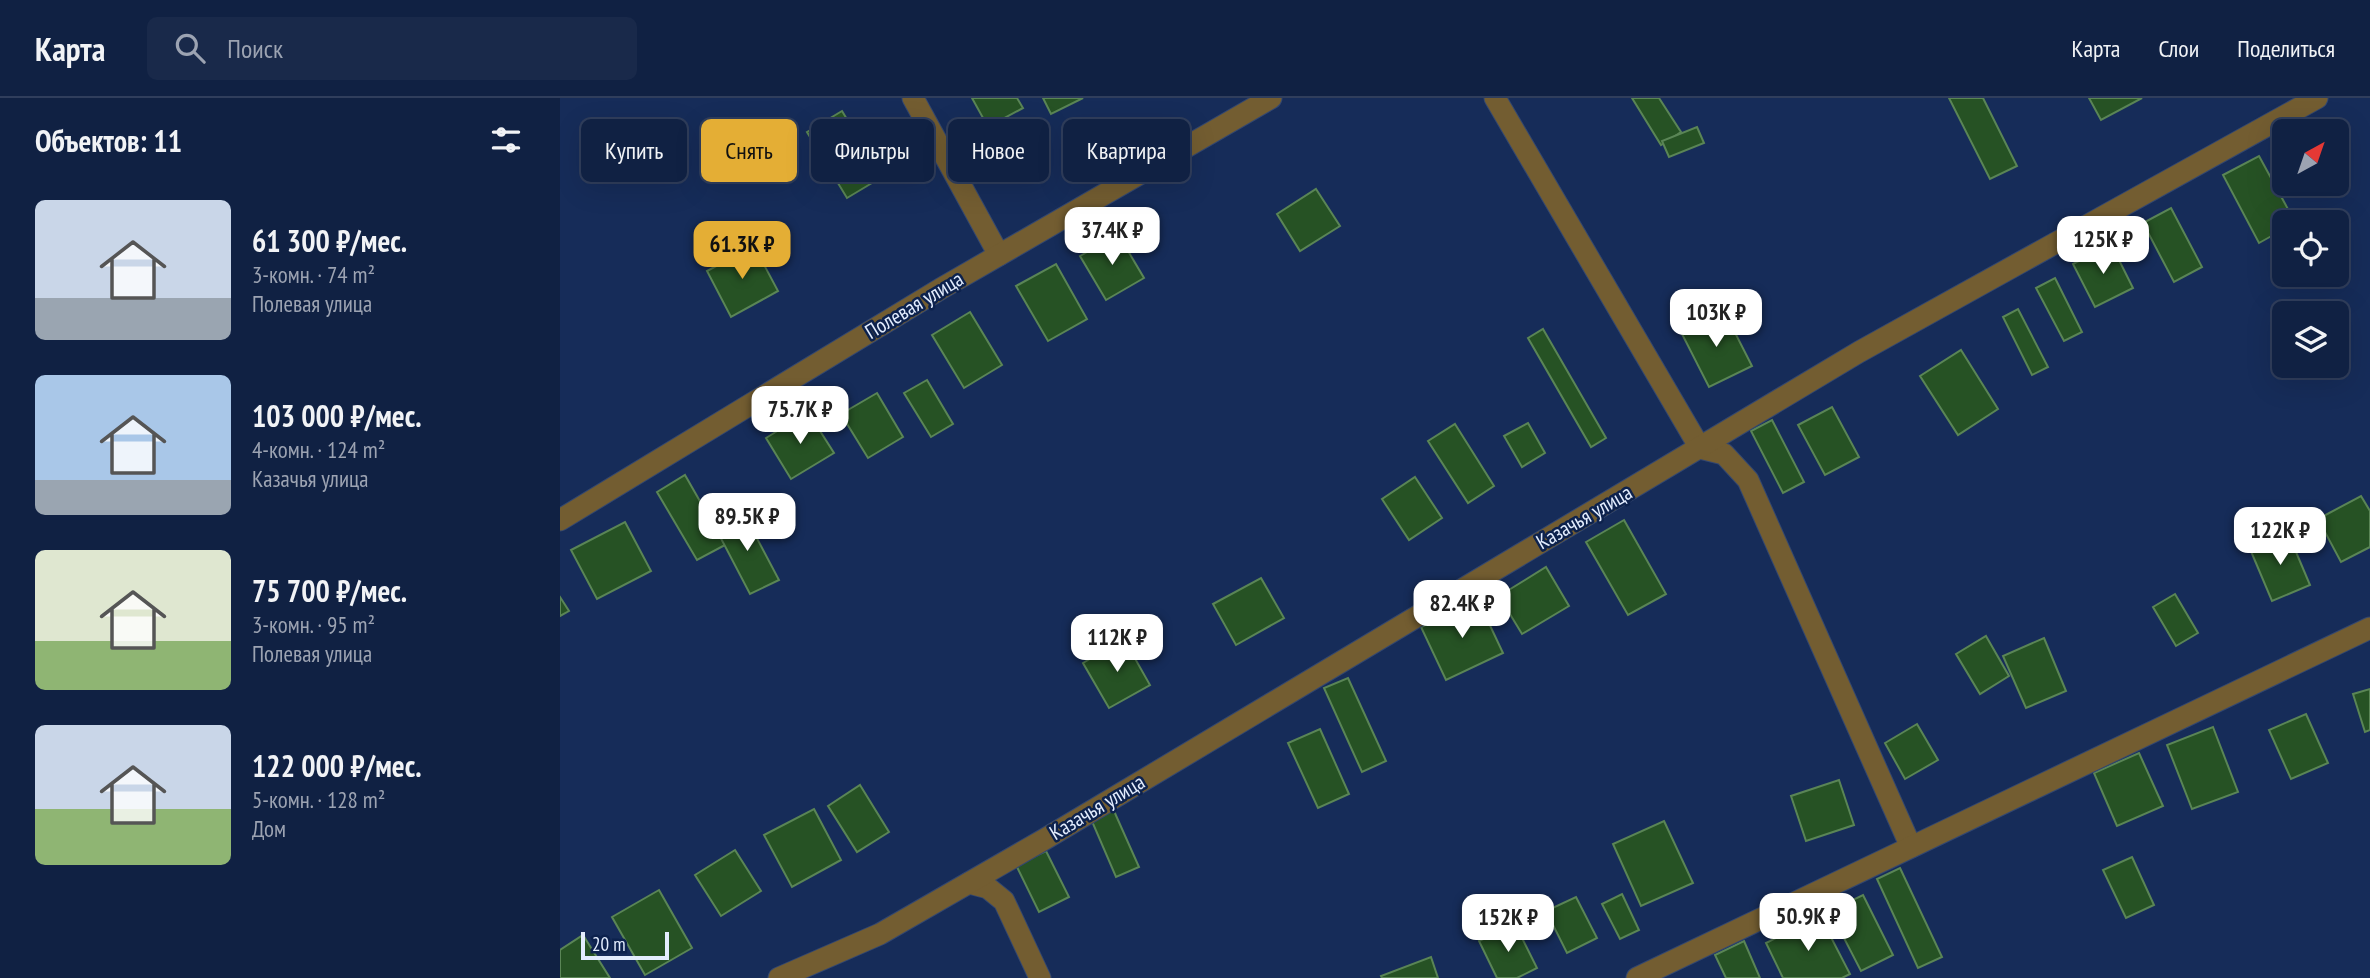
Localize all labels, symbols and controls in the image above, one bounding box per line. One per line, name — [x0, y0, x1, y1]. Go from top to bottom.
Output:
search box — [147, 17, 637, 80]
text: Карта — [35, 27, 105, 70]
icon: search — [171, 29, 209, 67]
text: Поиск — [227, 32, 283, 65]
text: Карта — [2072, 33, 2120, 64]
text: Слои — [2158, 33, 2199, 64]
text: Поделиться — [2237, 33, 2335, 64]
chip: Купить — [581, 119, 687, 182]
chip: Снять — [701, 119, 797, 182]
chip: Фильтры — [811, 119, 934, 182]
chip: Новое — [948, 119, 1049, 182]
chip: Квартира — [1063, 119, 1190, 182]
north arrow — [2272, 119, 2348, 196]
map controls — [2272, 119, 2349, 378]
text: Объектов: 11 — [35, 121, 182, 160]
icon: filters — [487, 121, 525, 159]
pin: 37.4K ₽ — [1047, 208, 1177, 267]
button: locate — [2272, 210, 2349, 287]
text: 37.4K ₽ — [1081, 215, 1143, 244]
pin: 125K ₽ — [2046, 216, 2160, 276]
text: 61 300 ₽/мес. — [252, 221, 407, 260]
pin: 61.3K ₽ — [677, 222, 807, 281]
text: 125K ₽ — [2073, 224, 2133, 253]
icon: home — [91, 228, 175, 312]
text: 61.3K ₽ — [710, 229, 774, 258]
text: 3-комн. · 74 m² — [252, 260, 375, 289]
street label: Полевая улица — [860, 265, 968, 345]
text: Полевая улица — [252, 289, 372, 318]
pin: 103K ₽ — [1659, 289, 1773, 349]
text: 103K ₽ — [1686, 297, 1746, 326]
button: layers — [2272, 301, 2349, 378]
pin: 75.7K ₽ — [735, 386, 865, 446]
text: 75.7K ₽ — [768, 394, 832, 423]
text: 103 000 ₽/мес. — [252, 396, 422, 435]
icon: home — [91, 403, 175, 487]
text: 4-комн. · 124 m² — [252, 435, 385, 464]
text: Казачья улица — [252, 464, 368, 493]
street label: Казачья улица — [1531, 479, 1637, 555]
pin: 89.5K ₽ — [682, 494, 812, 553]
text: 89.5K ₽ — [715, 501, 779, 530]
pin: 122K ₽ — [2223, 508, 2337, 567]
text: 122K ₽ — [2250, 515, 2310, 544]
text: 75 700 ₽/мес. — [252, 571, 407, 610]
icon: home — [91, 578, 175, 662]
pin: 82.4K ₽ — [1397, 580, 1527, 640]
text: 82.4K ₽ — [1430, 588, 1494, 617]
text: 3-комн. · 95 m² — [252, 610, 375, 639]
pin: 112K ₽ — [1060, 614, 1174, 674]
text: 112K ₽ — [1087, 622, 1147, 651]
text: Полевая улица — [252, 639, 372, 668]
text: 122 000 ₽/мес. — [252, 746, 422, 785]
icon: home — [91, 753, 175, 837]
street label: Казачья улица — [1044, 768, 1150, 846]
text: 5-комн. · 128 m² — [252, 785, 385, 814]
text: Дом — [252, 814, 286, 843]
pin: 152K ₽ — [1451, 894, 1565, 954]
pin: 50.9K ₽ — [1743, 894, 1873, 953]
text: 50.9K ₽ — [1776, 901, 1840, 930]
text: 152K ₽ — [1478, 902, 1538, 931]
scale bar — [581, 929, 668, 961]
text: 20 m — [592, 932, 626, 956]

